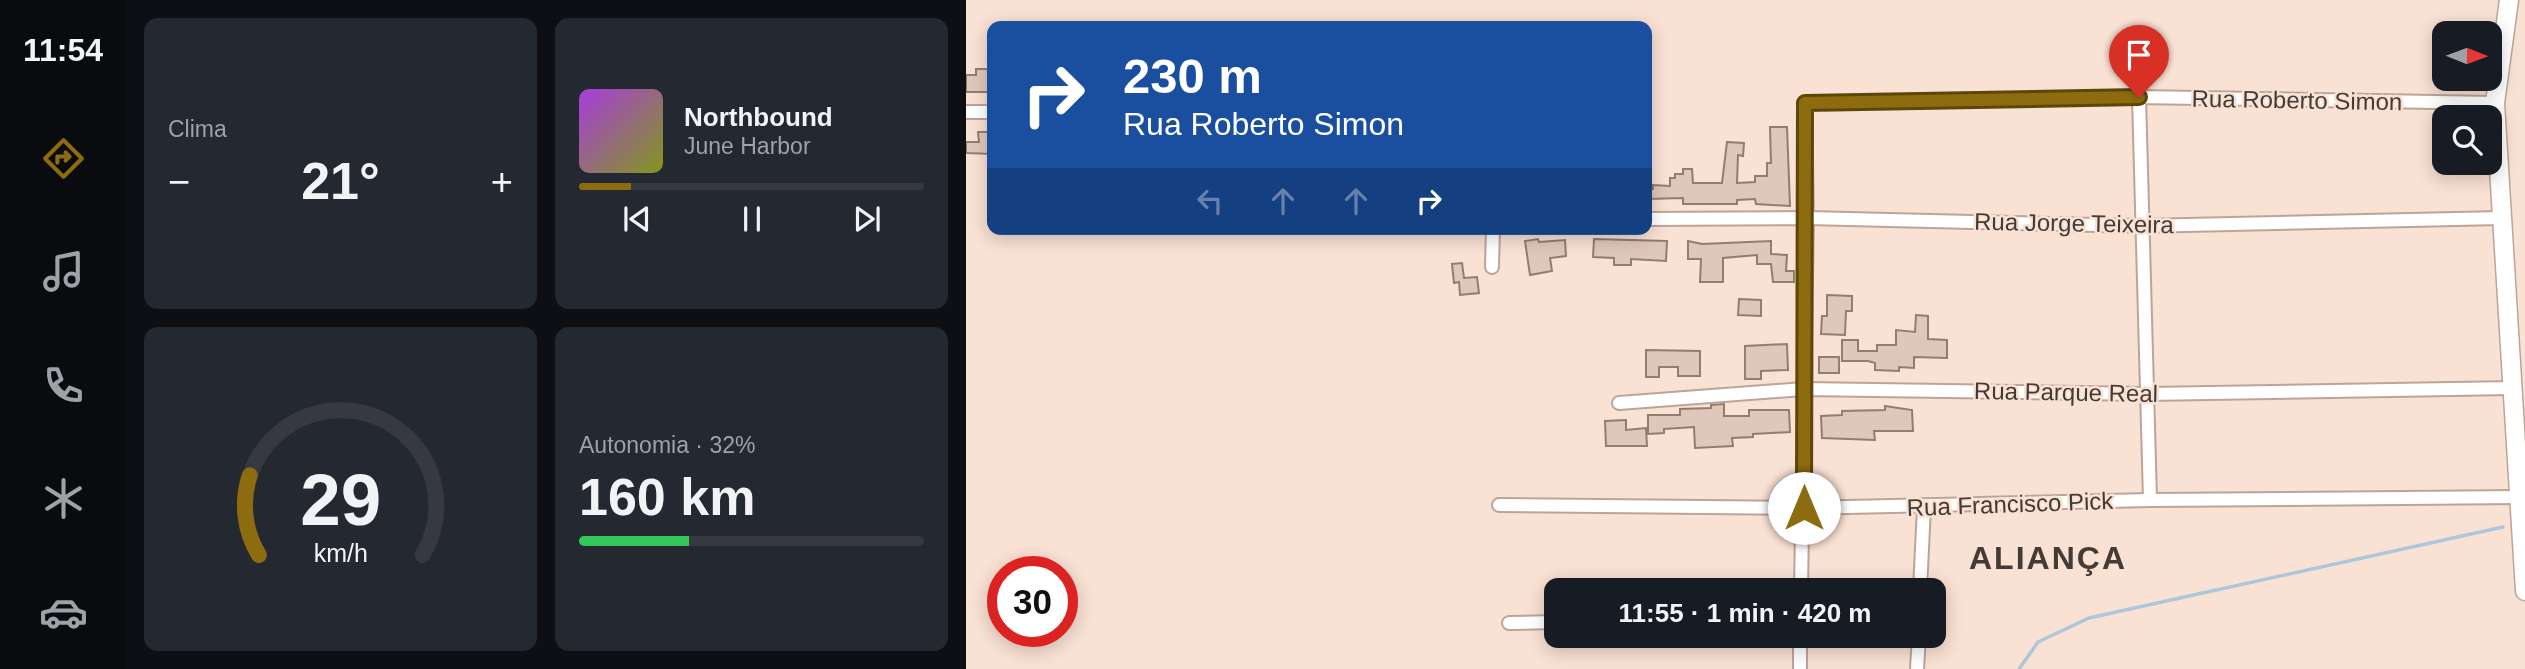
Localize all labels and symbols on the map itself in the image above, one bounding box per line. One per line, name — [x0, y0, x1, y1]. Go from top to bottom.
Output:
north arrow — [2432, 21, 2502, 91]
pin — [2109, 25, 2169, 97]
street label: Rua Roberto Simon — [2191, 85, 2403, 115]
street label: Rua Jorge Teixeira — [1974, 208, 2175, 238]
street label: Rua Parque Real — [1974, 377, 2158, 407]
position arrow — [1767, 471, 1841, 545]
street label: Rua Francisco Pick — [1906, 487, 2115, 521]
district label: ALIANÇA — [1969, 540, 2127, 576]
speed limit sign: 30 — [987, 556, 1078, 647]

